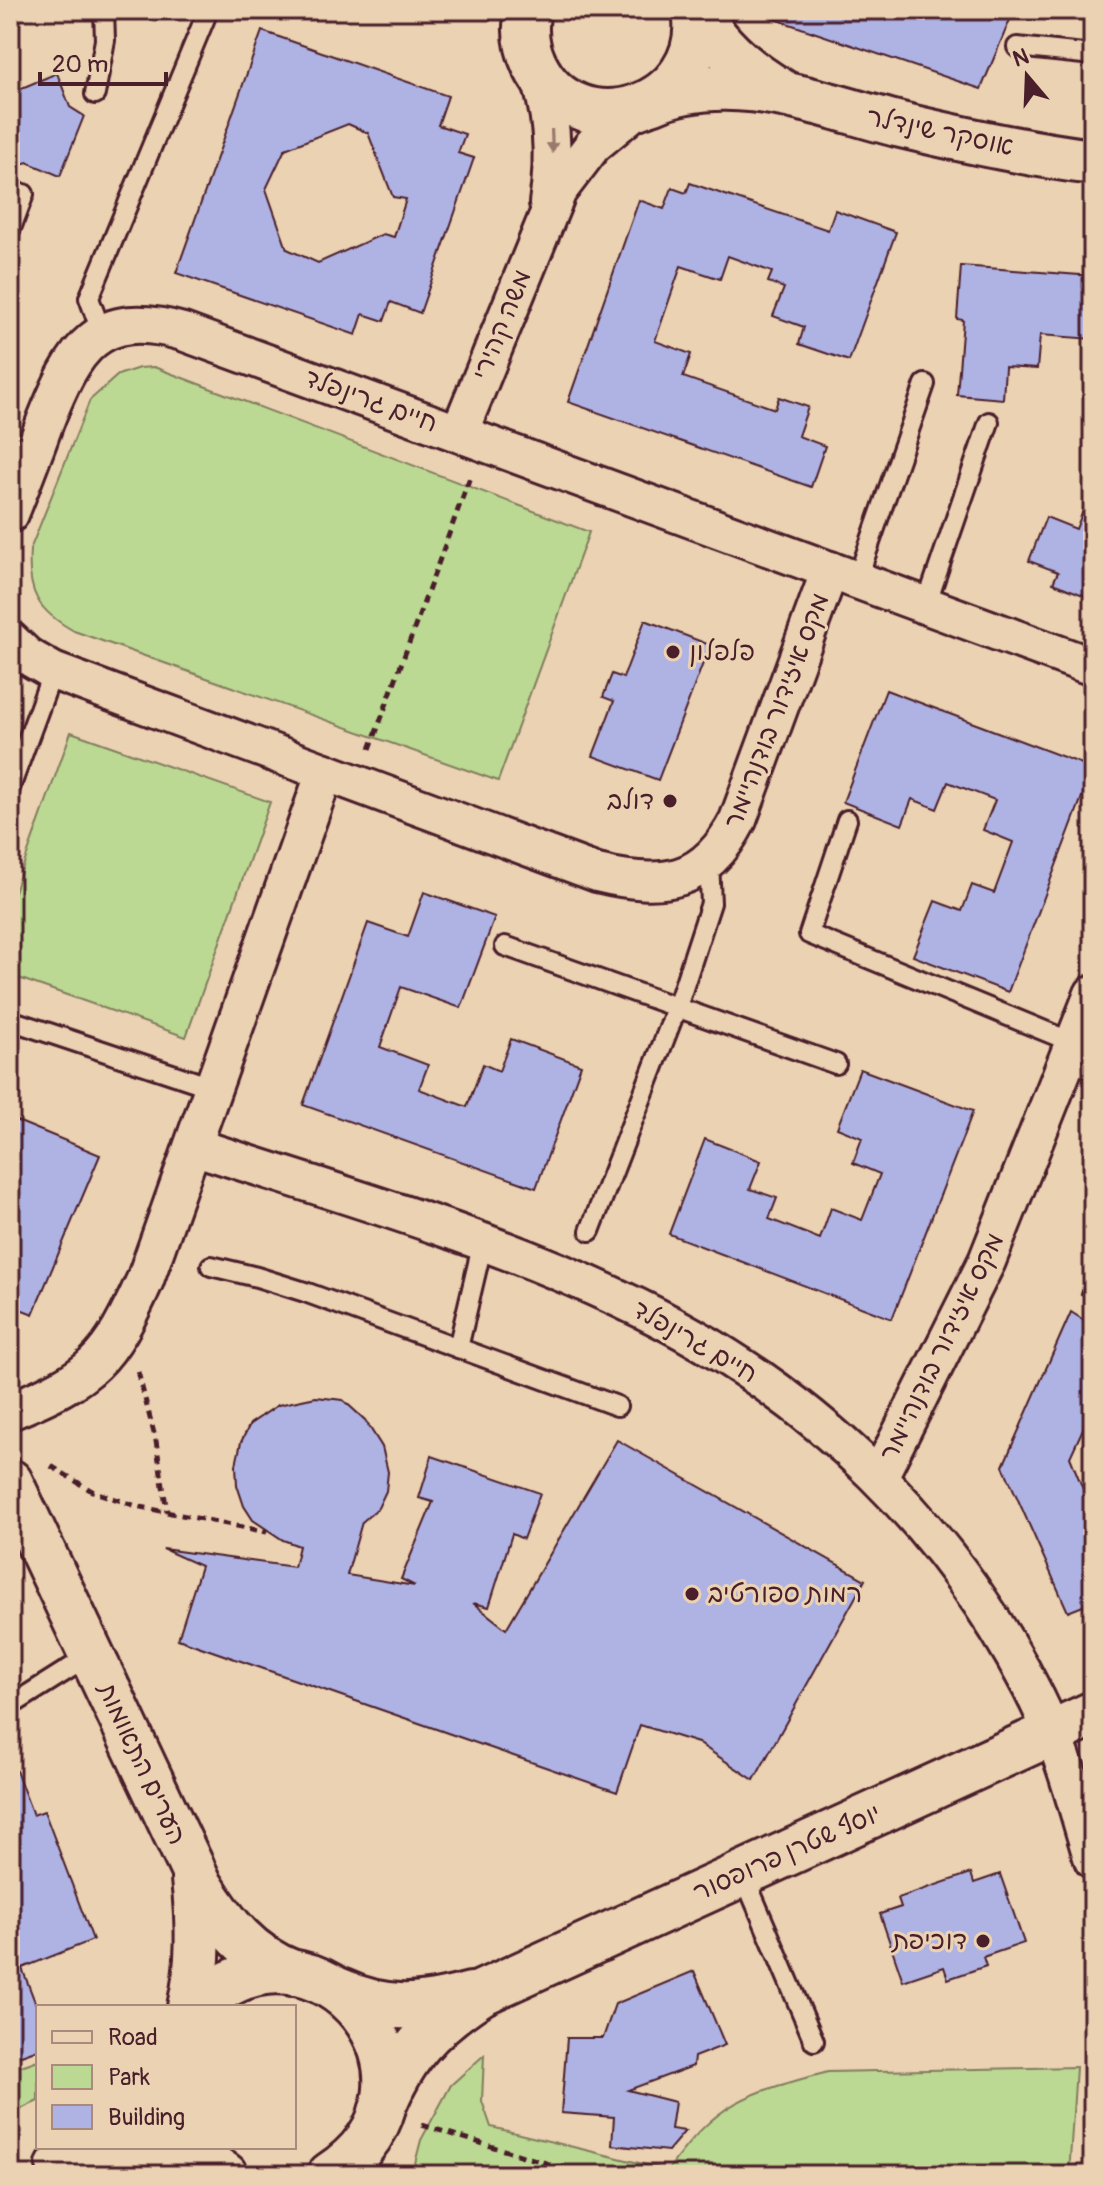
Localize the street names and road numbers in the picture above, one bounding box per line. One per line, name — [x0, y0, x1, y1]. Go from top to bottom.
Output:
street label: אוסקר שינדלר — [864, 101, 1016, 163]
street label: משה קהירי — [465, 265, 539, 385]
street label: חיים גרינפלד — [300, 362, 442, 440]
street label: מקס איזידור בודנהיימר — [717, 589, 837, 833]
street label: מקס איזידור בודנהיימר — [873, 1228, 1011, 1466]
street label: חיים גרינפלד — [627, 1293, 763, 1391]
street label: הערים התאומות — [90, 1676, 194, 1850]
street label: יוסף שטרן פרופסור — [688, 1797, 886, 1909]

